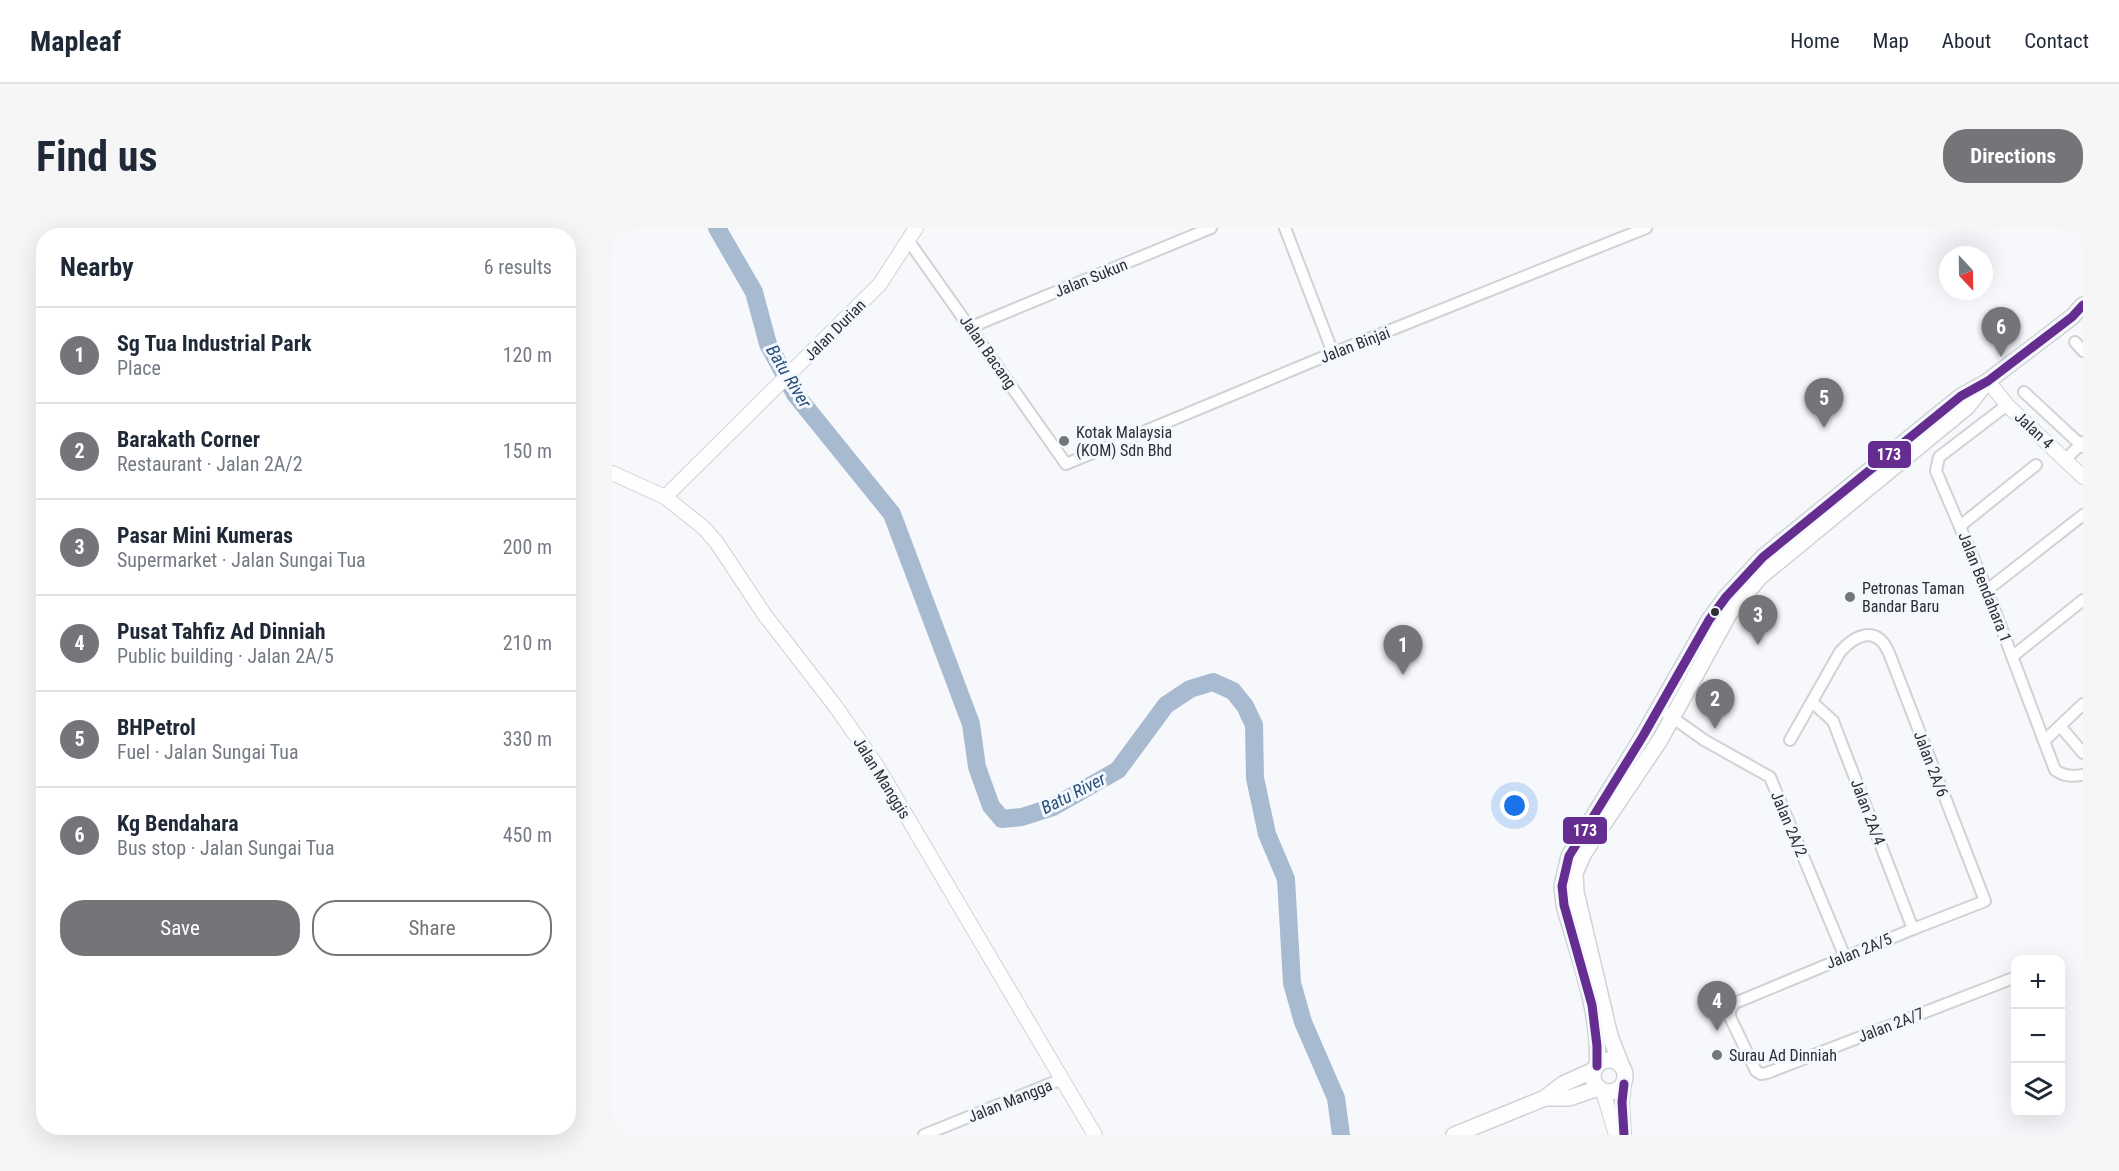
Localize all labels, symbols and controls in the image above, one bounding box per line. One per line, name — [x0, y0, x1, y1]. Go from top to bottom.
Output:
text: Mapleaf — [30, 25, 121, 58]
text: Home — [1790, 29, 1840, 53]
text: Map — [1873, 29, 1909, 53]
text: About — [1942, 29, 1991, 53]
text: Contact — [2024, 29, 2089, 53]
button: Directions — [1943, 129, 2083, 183]
text: Find us — [36, 132, 157, 181]
north arrow — [1939, 246, 1993, 300]
text: Nearby — [60, 252, 134, 282]
text: 6 results — [484, 255, 552, 279]
street label: Jalan Sukun — [1052, 255, 1130, 301]
street label: Jalan Durian — [800, 295, 870, 365]
pin: 6 — [1982, 308, 2020, 357]
street label: Jalan Bacang — [956, 312, 1020, 392]
street label: Jalan Binjai — [1317, 323, 1393, 367]
text: Sg Tua Industrial Park — [117, 331, 311, 356]
water label: Batu River — [762, 341, 816, 412]
text: 1 — [74, 343, 85, 367]
text: 120 m — [503, 343, 552, 367]
text: Place — [117, 356, 161, 380]
pin: 5 — [1804, 378, 1844, 428]
street label: Jalan 4 — [2011, 407, 2057, 453]
place label: Kotak Malaysia (KOM) Sdn Bhd — [1076, 423, 1172, 460]
text: Barakath Corner — [117, 427, 260, 452]
marker: Kotak Malaysia (KOM) Sdn Bhd — [1057, 434, 1071, 448]
text: 2 — [74, 439, 85, 463]
text: 150 m — [503, 439, 552, 463]
line badge: 173 — [1867, 440, 1912, 469]
text: 173 — [1877, 445, 1901, 464]
text: Restaurant · Jalan 2A/2 — [117, 452, 303, 476]
text: Pasar Mini Kumeras — [117, 523, 293, 548]
street label: Jalan Bendahara 1 — [1954, 529, 2016, 645]
text: 3 — [74, 535, 85, 559]
text: 200 m — [503, 535, 552, 559]
text: Supermarket · Jalan Sungai Tua — [117, 548, 366, 572]
place label: Petronas Taman Bandar Baru — [1862, 579, 1964, 616]
marker: Petronas Taman Bandar Baru — [1843, 590, 1857, 604]
pin: 3 — [1738, 596, 1778, 645]
unlabelled marker — [1709, 606, 1721, 618]
text: Pusat Tahfiz Ad Dinniah — [117, 619, 326, 644]
pin: 1 — [1384, 626, 1422, 675]
text: 4 — [74, 631, 85, 655]
text: 210 m — [503, 631, 552, 655]
text: Public building · Jalan 2A/5 — [117, 644, 334, 668]
pin: 2 — [1696, 680, 1734, 729]
text: BHPetrol — [117, 715, 196, 740]
text: 5 — [74, 727, 85, 751]
text: 330 m — [503, 727, 552, 751]
street label: Jalan 2A/6 — [1910, 728, 1952, 800]
street label: Jalan Manggis — [849, 734, 915, 822]
text: Fuel · Jalan Sungai Tua — [117, 740, 298, 764]
water label: Batu River — [1037, 768, 1109, 818]
street label: Jalan 2A/4 — [1847, 776, 1889, 848]
street label: Jalan 2A/2 — [1767, 788, 1811, 860]
your location — [1500, 791, 1529, 820]
text: Kg Bendahara — [117, 811, 239, 836]
line badge: 173 — [1562, 816, 1608, 845]
text: 173 — [1573, 821, 1597, 840]
text: 6 — [74, 823, 85, 847]
text: 450 m — [503, 823, 552, 847]
text: Bus stop · Jalan Sungai Tua — [117, 836, 334, 860]
button: Save — [60, 900, 300, 956]
button: Share — [312, 900, 552, 956]
street label: Jalan 2A/5 — [1823, 929, 1895, 973]
map controls — [2011, 955, 2065, 1117]
button: + — [2011, 955, 2065, 1009]
pin: 4 — [1698, 982, 1736, 1031]
street label: Jalan 2A/7 — [1855, 1004, 1927, 1046]
button: − — [2011, 1009, 2065, 1063]
place label: Surau Ad Dinniah — [1729, 1046, 1837, 1065]
marker: Surau Ad Dinniah — [1710, 1048, 1724, 1062]
button: layers — [2011, 1063, 2065, 1117]
street label: Jalan Mangga — [965, 1076, 1055, 1126]

